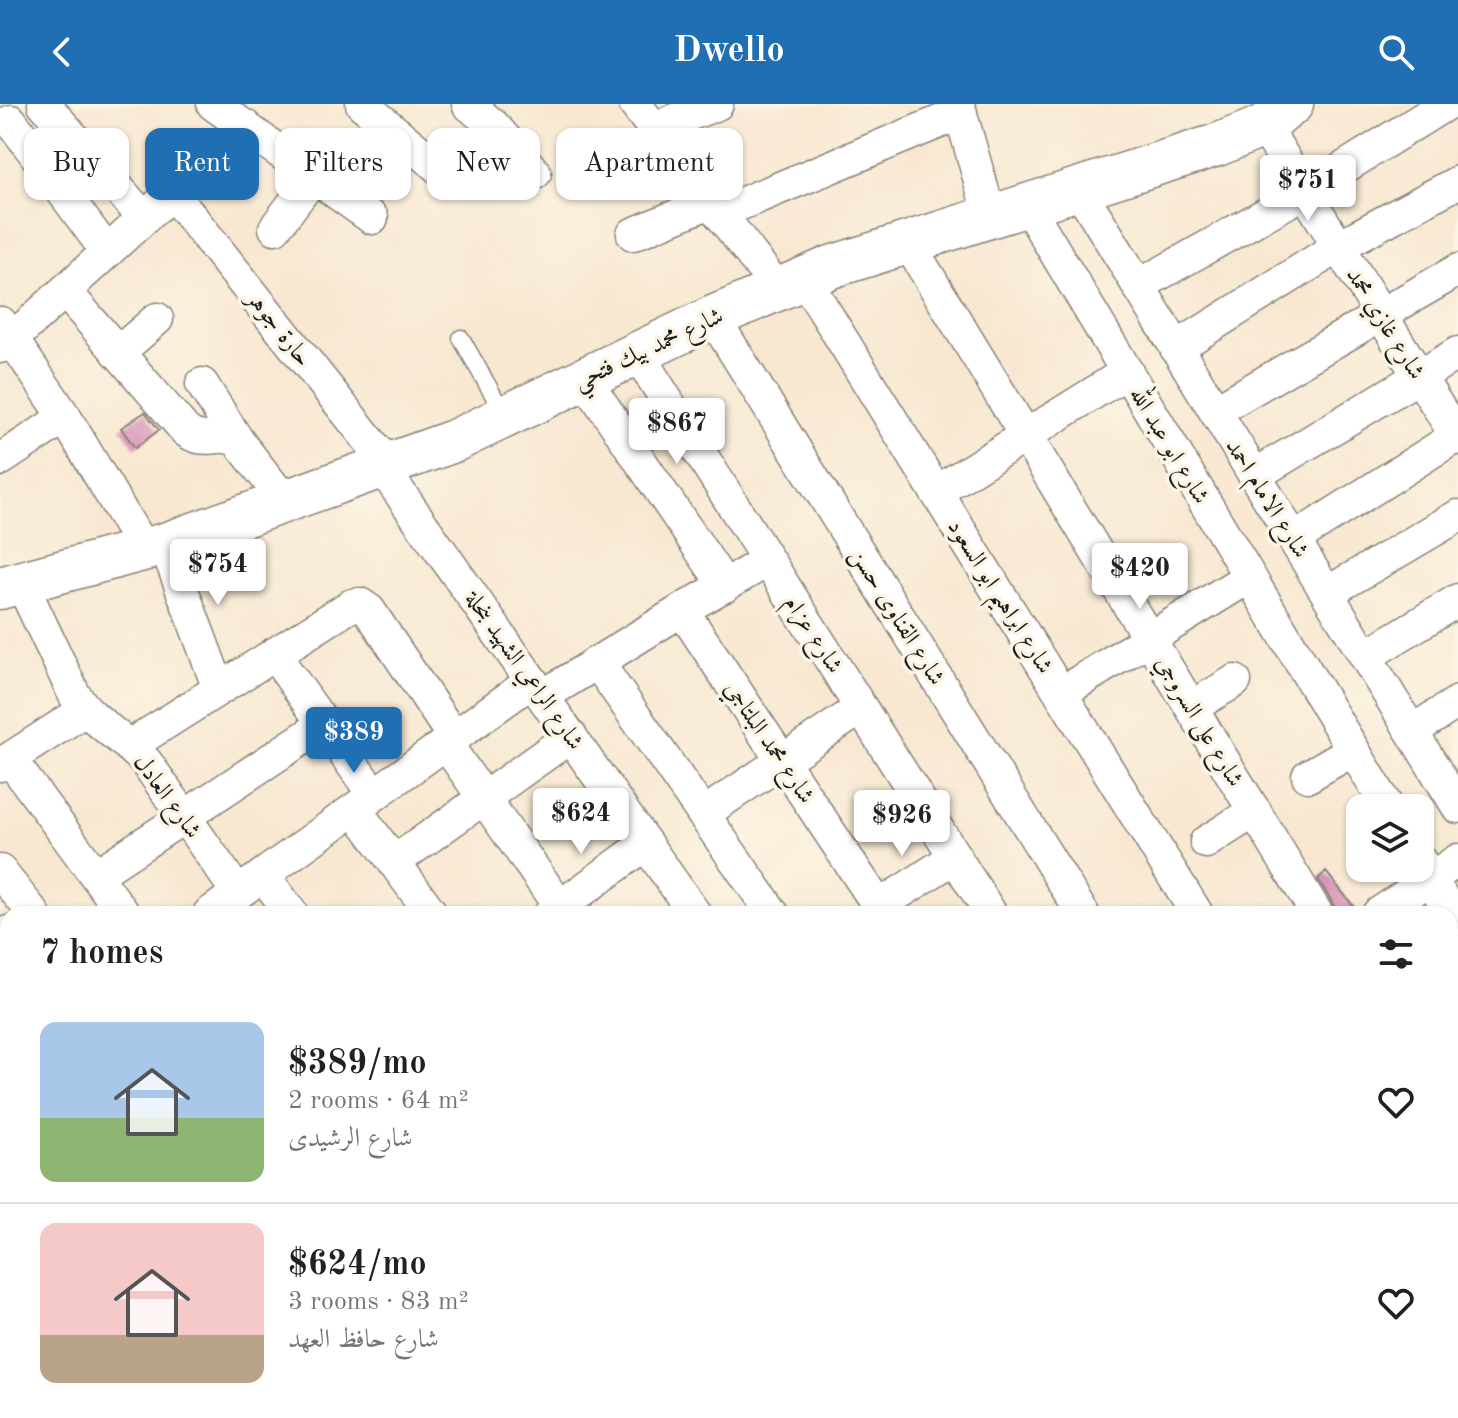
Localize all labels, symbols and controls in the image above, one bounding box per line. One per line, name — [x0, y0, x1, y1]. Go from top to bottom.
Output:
icon: back — [40, 30, 84, 74]
icon: search — [1374, 30, 1418, 74]
text: Dwello — [673, 34, 785, 70]
chip: Buy — [24, 128, 129, 200]
chip: Rent — [145, 128, 259, 200]
chip: Filters — [275, 128, 411, 200]
chip: New — [427, 128, 540, 200]
chip: Apartment — [556, 128, 743, 200]
pin: $751 — [1261, 155, 1355, 223]
text: $751 — [1278, 168, 1338, 194]
street label: شارع غازي محمد — [1335, 264, 1428, 387]
street label: حارة جوهر — [239, 285, 315, 372]
street label: شارع محمد بيك فتحي — [570, 304, 731, 403]
street label: شارع ابو عبد الله — [1119, 379, 1220, 512]
pin: $867 — [630, 398, 724, 466]
text: $867 — [647, 411, 707, 437]
street label: شارع الامام احمد — [1214, 435, 1312, 567]
street label: شارع ابراهيم ابو السعود — [934, 516, 1056, 684]
pin: $754 — [171, 539, 265, 607]
pin: $420 — [1093, 543, 1187, 611]
street label: شارع القناوى حسن — [839, 544, 948, 693]
text: $754 — [188, 552, 248, 578]
text: $420 — [1110, 556, 1170, 582]
street label: شارع الراعي الشهيد بنحلة — [454, 586, 588, 758]
street label: شارع عزام — [773, 592, 846, 682]
street label: شارع على السروجي — [1145, 652, 1247, 795]
street label: شارع محمد البلتاجي — [714, 678, 818, 812]
pin: $389 — [307, 707, 401, 775]
text: $389 — [324, 720, 384, 746]
street label: شارع العادل — [123, 751, 205, 847]
pin: $624 — [534, 788, 628, 856]
pin: $926 — [855, 790, 949, 858]
map controls — [1346, 794, 1434, 882]
button: layers — [1346, 794, 1434, 882]
text: $624 — [551, 801, 611, 827]
text: $926 — [872, 803, 932, 829]
icon: filters — [1374, 932, 1418, 976]
text: 7 homes — [40, 937, 163, 971]
text: $389/mo — [288, 1047, 427, 1081]
icon: home — [104, 1054, 200, 1150]
icon: heart — [1374, 1080, 1418, 1124]
text: 2 rooms · 64 m² — [288, 1088, 469, 1114]
text: شارع الرشيدى — [288, 1126, 413, 1152]
text: $624/mo — [288, 1248, 427, 1282]
icon: home — [104, 1255, 200, 1351]
icon: heart — [1374, 1281, 1418, 1325]
text: 3 rooms · 83 m² — [288, 1289, 469, 1315]
text: شارع حافظ العهد — [288, 1327, 439, 1353]

